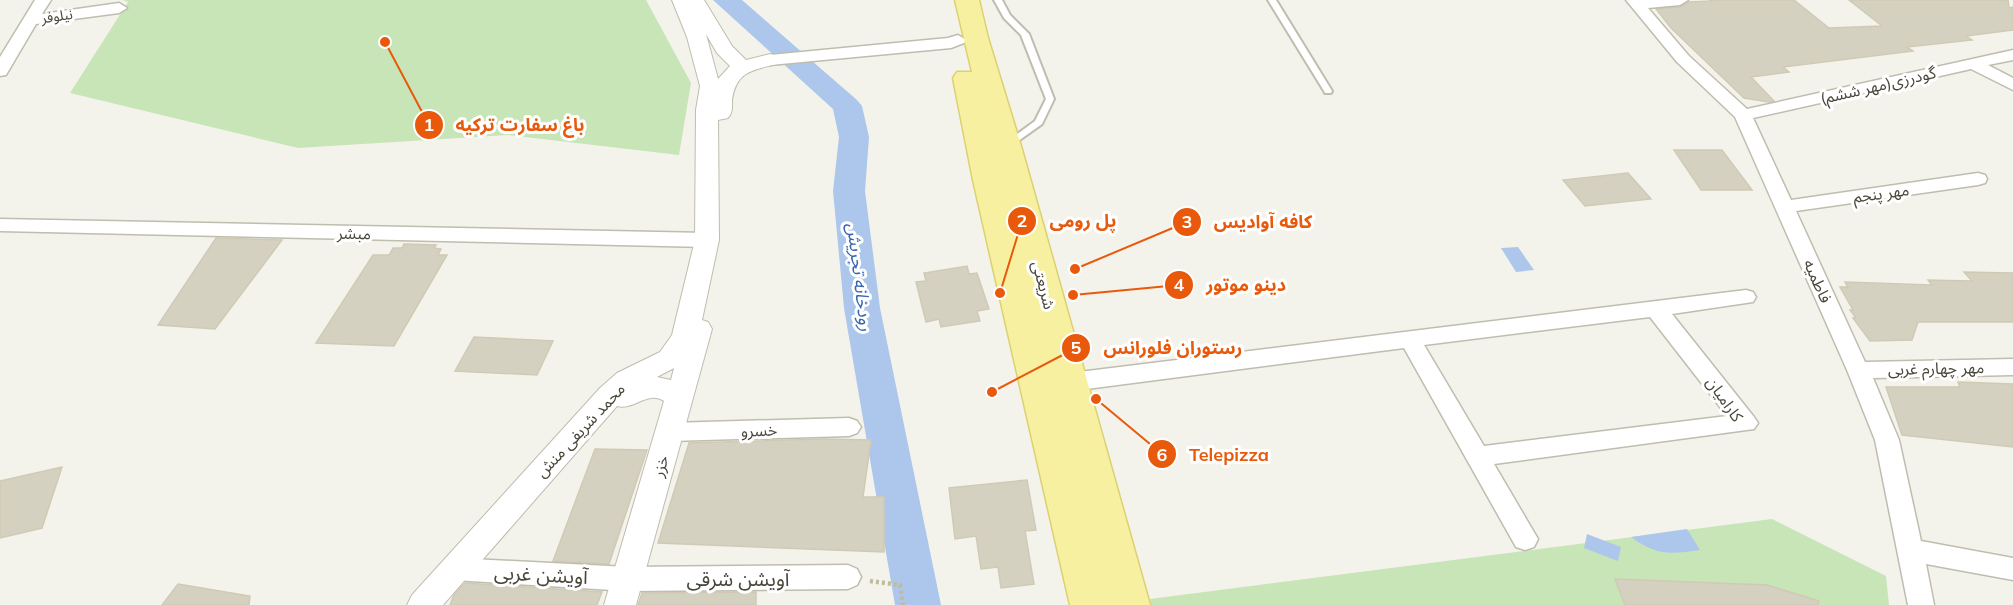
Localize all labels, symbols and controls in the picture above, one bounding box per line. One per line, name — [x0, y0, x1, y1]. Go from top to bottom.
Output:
street label: نیلوفر — [39, 5, 74, 27]
street label: گودرزی(مهر ششم) — [1818, 62, 1939, 111]
callout: باغ سفارت ترکیه — [414, 107, 597, 143]
text: 1 — [424, 113, 434, 136]
text: باغ سفارت ترکیه — [455, 113, 585, 138]
street label: مهر پنجم — [1852, 179, 1911, 210]
callout: پل رومی — [1007, 203, 1128, 239]
callout: کافه آوادیس — [1172, 204, 1324, 240]
text: 2 — [1017, 209, 1027, 232]
text: پل رومی — [1050, 209, 1116, 233]
text: 3 — [1182, 210, 1192, 233]
text: کافه آوادیس — [1214, 210, 1313, 233]
water label: رودخانه تجریش — [842, 221, 878, 333]
street label: مبشر — [336, 223, 371, 243]
street label: فاطمیه — [1800, 256, 1836, 306]
street label: شریعتی — [1028, 259, 1060, 311]
callout: دینو موتور — [1164, 267, 1298, 303]
text: 4 — [1174, 273, 1185, 296]
text: دینو موتور — [1205, 273, 1286, 296]
callout: رستوران فلورانس — [1061, 330, 1254, 366]
text: 5 — [1071, 336, 1082, 359]
text: رستوران فلورانس — [1104, 336, 1242, 359]
street label: مهر چهارم غربی — [1888, 357, 1984, 382]
street label: کارامیان — [1702, 373, 1748, 426]
street label: محمد شریفی منش — [531, 379, 629, 481]
street label: خسرو — [740, 419, 778, 441]
callout: Telepizza — [1147, 436, 1281, 472]
text: 6 — [1157, 443, 1168, 466]
text: Telepizza — [1189, 443, 1269, 466]
street label: خزر — [647, 453, 673, 480]
street label: آویشن غربی — [493, 559, 590, 589]
street label: آویشن شرقی — [686, 566, 791, 591]

